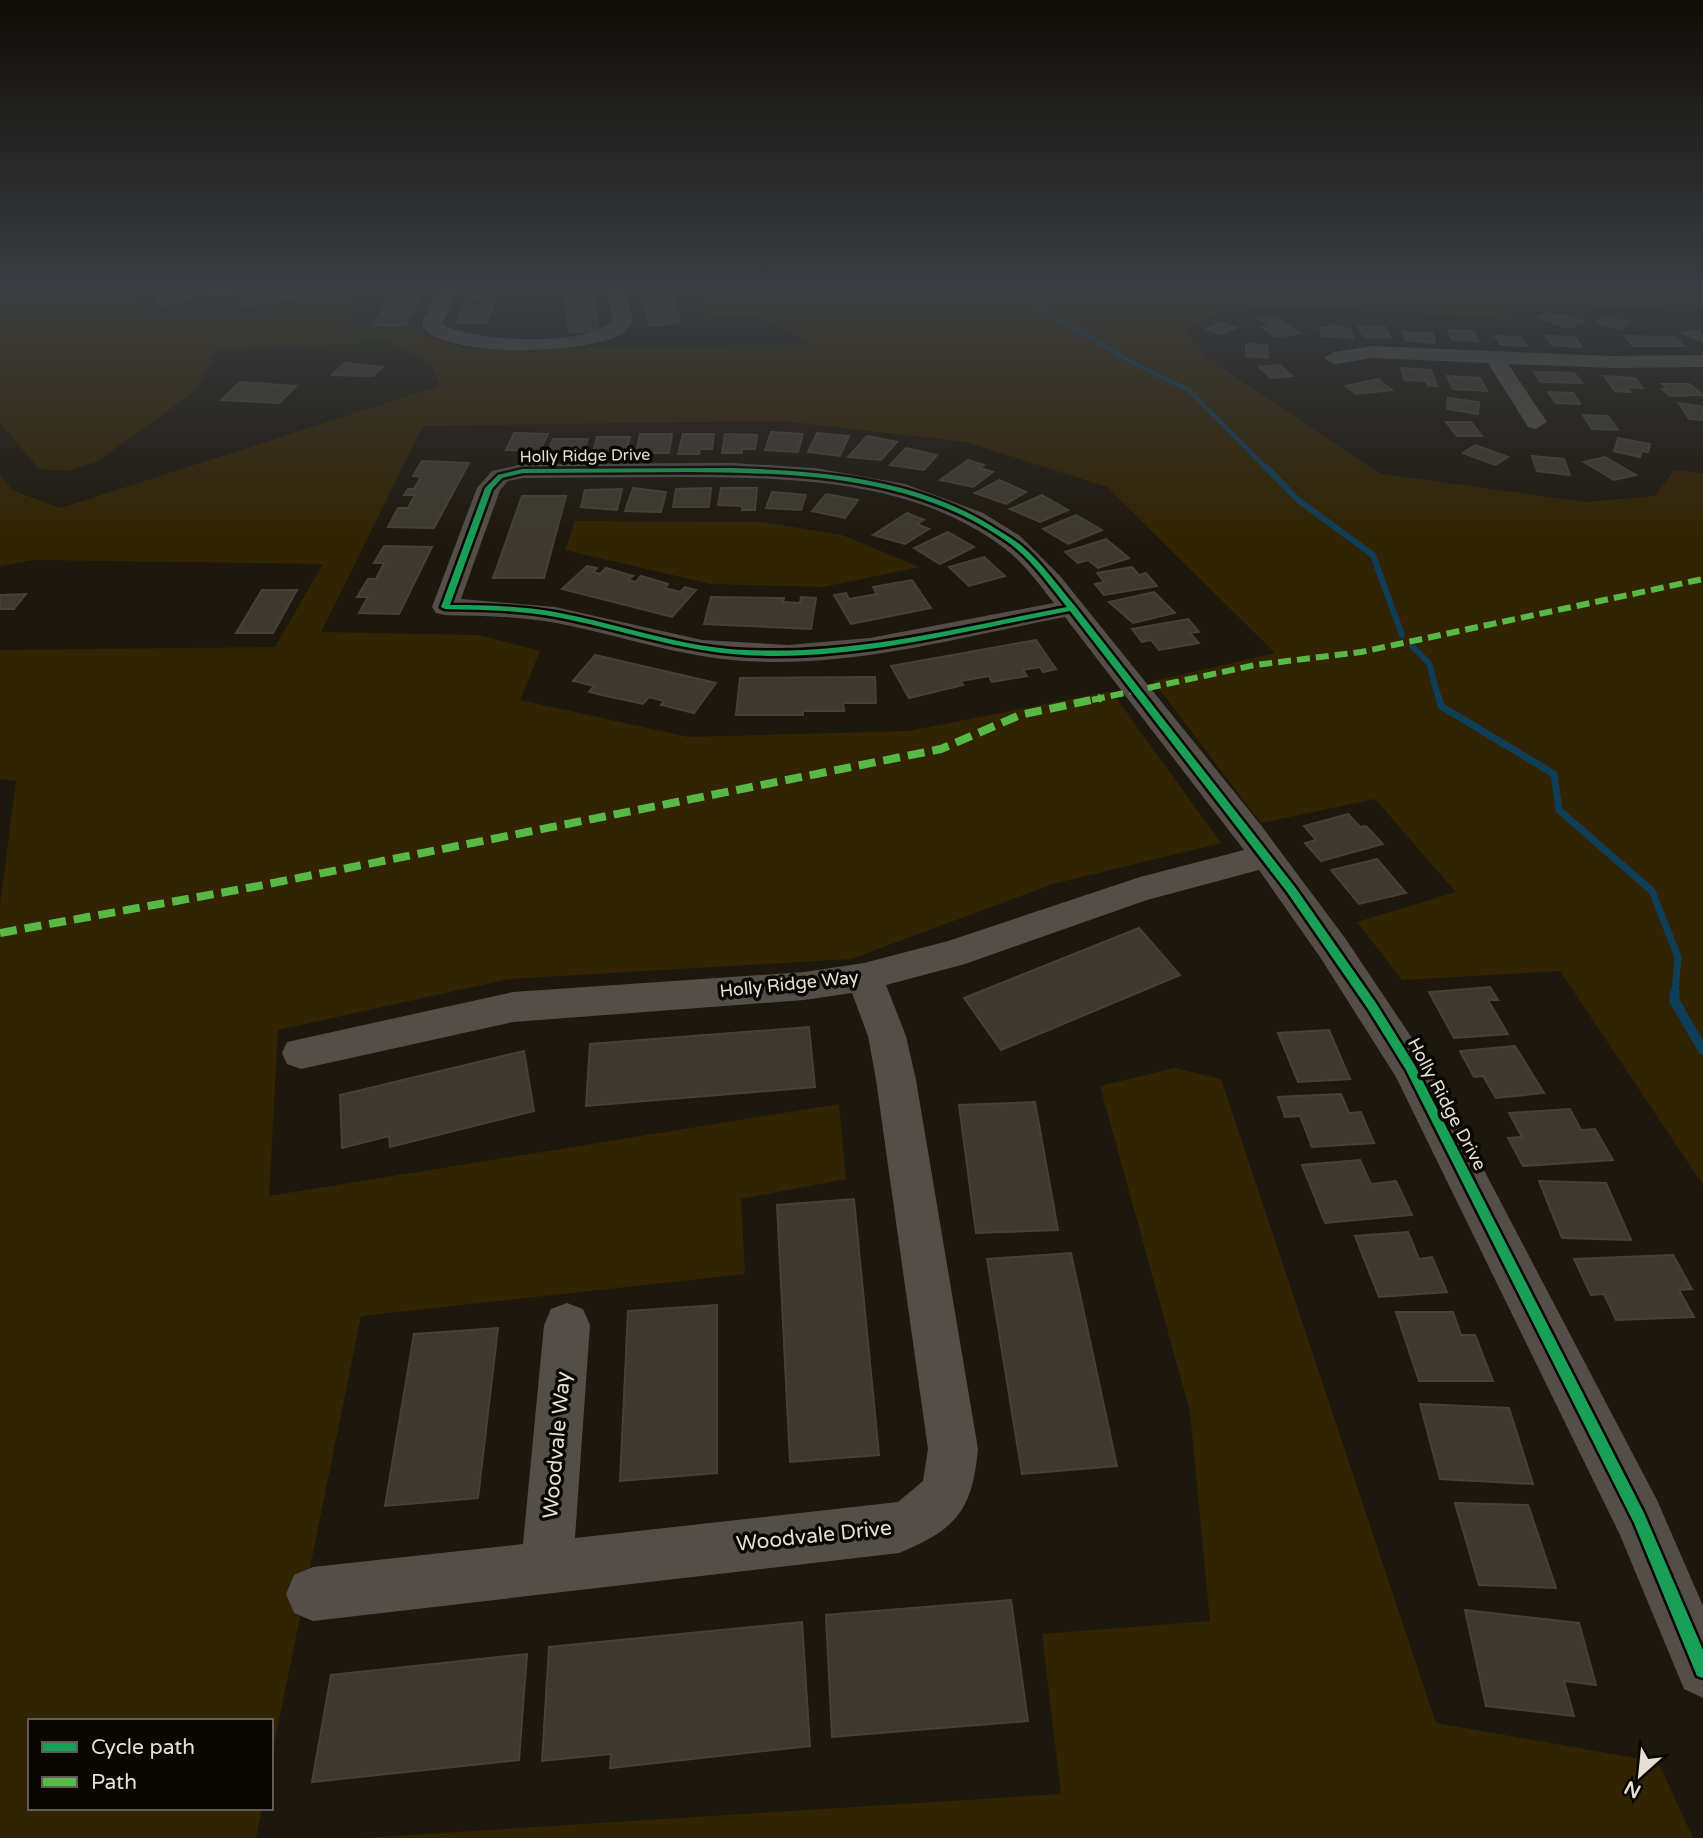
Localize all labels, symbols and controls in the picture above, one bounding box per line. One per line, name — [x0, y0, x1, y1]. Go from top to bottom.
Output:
street label: Holly Ridge Drive — [520, 445, 650, 467]
street label: Holly Ridge Way — [718, 966, 860, 1002]
street label: Holly Ridge Drive — [1403, 1034, 1491, 1174]
street label: Woodvale Way — [538, 1370, 576, 1520]
street label: Woodvale Drive — [735, 1515, 893, 1557]
legend — [28, 1719, 273, 1810]
text: Cycle path — [91, 1735, 195, 1760]
north arrow — [1605, 1740, 1675, 1810]
text: Path — [91, 1770, 137, 1795]
text: N — [1621, 1776, 1645, 1803]

